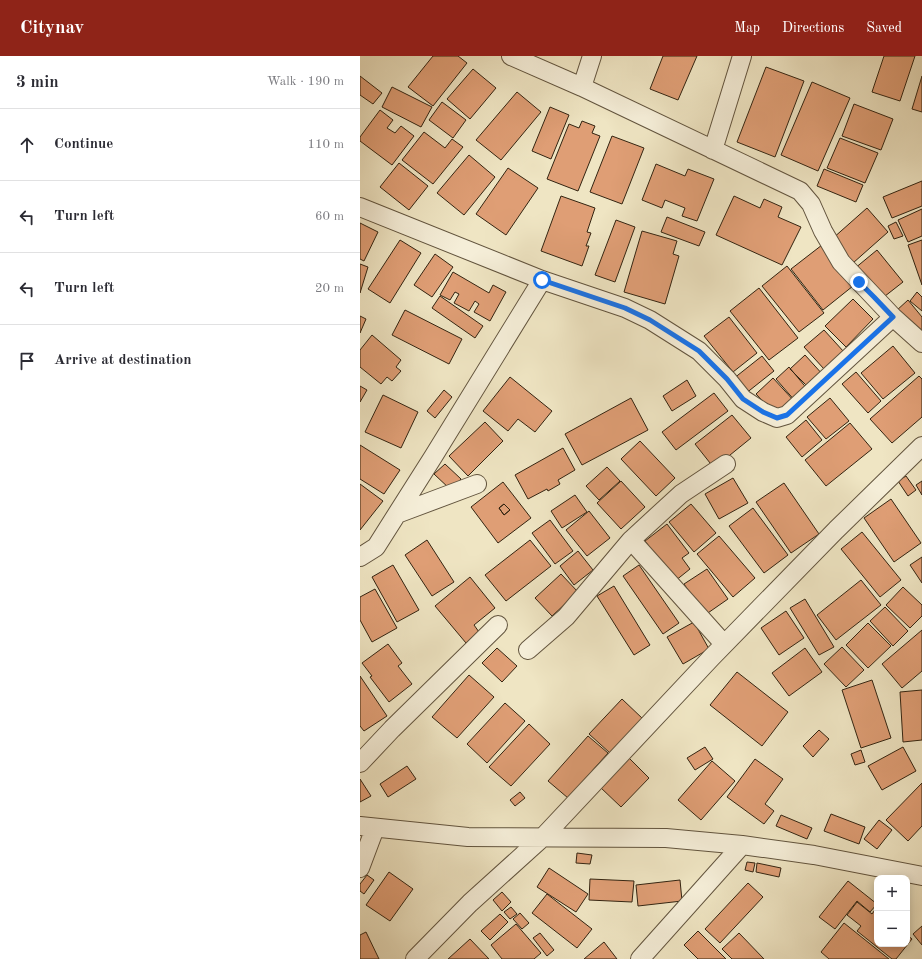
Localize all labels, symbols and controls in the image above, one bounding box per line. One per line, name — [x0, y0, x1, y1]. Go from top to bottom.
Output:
text: Citynav — [20, 19, 84, 38]
text: Map — [734, 21, 760, 35]
text: Directions — [782, 21, 844, 35]
text: Saved — [866, 21, 902, 35]
text: 3 min — [16, 74, 59, 91]
text: Walk · 190 m — [267, 75, 344, 88]
icon: ahead — [16, 134, 38, 156]
text: Continue — [54, 137, 113, 152]
text: 110 m — [307, 138, 344, 151]
icon: left — [16, 206, 38, 228]
text: Turn left — [54, 209, 114, 224]
text: 60 m — [315, 210, 344, 223]
route start — [533, 271, 551, 289]
route end — [850, 273, 868, 291]
icon: left — [16, 278, 38, 300]
text: Turn left — [54, 281, 114, 296]
text: 20 m — [315, 282, 344, 295]
icon: arrive — [16, 350, 38, 372]
text: Arrive at destination — [54, 353, 192, 368]
map controls — [874, 875, 910, 947]
button: + — [874, 875, 910, 911]
button: − — [874, 911, 910, 947]

